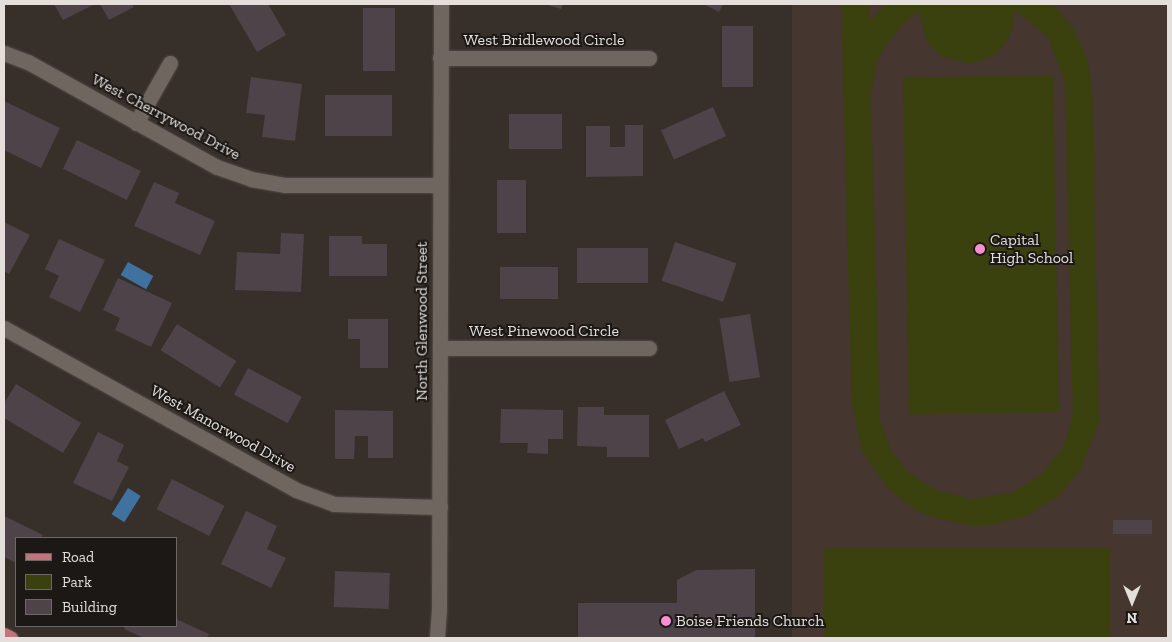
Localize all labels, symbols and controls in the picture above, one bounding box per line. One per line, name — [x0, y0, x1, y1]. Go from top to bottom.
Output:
street label: West Bridlewood Circle — [463, 30, 625, 50]
street label: West Cherrywood Drive — [89, 70, 243, 164]
place label: Capital High School — [990, 230, 1073, 268]
street label: North Glenwood Street — [412, 241, 432, 401]
marker: Capital High School — [974, 243, 986, 255]
street label: West Pinewood Circle — [469, 321, 619, 341]
street label: West Manorwood Drive — [147, 381, 299, 477]
legend — [15, 537, 178, 627]
text: Road — [62, 548, 94, 566]
text: Park — [62, 573, 92, 591]
north arrow — [1107, 577, 1157, 627]
text: Building — [62, 598, 117, 616]
text: N — [1127, 609, 1137, 626]
place label: Boise Friends Church — [676, 611, 824, 631]
marker: Boise Friends Church — [660, 615, 672, 627]

